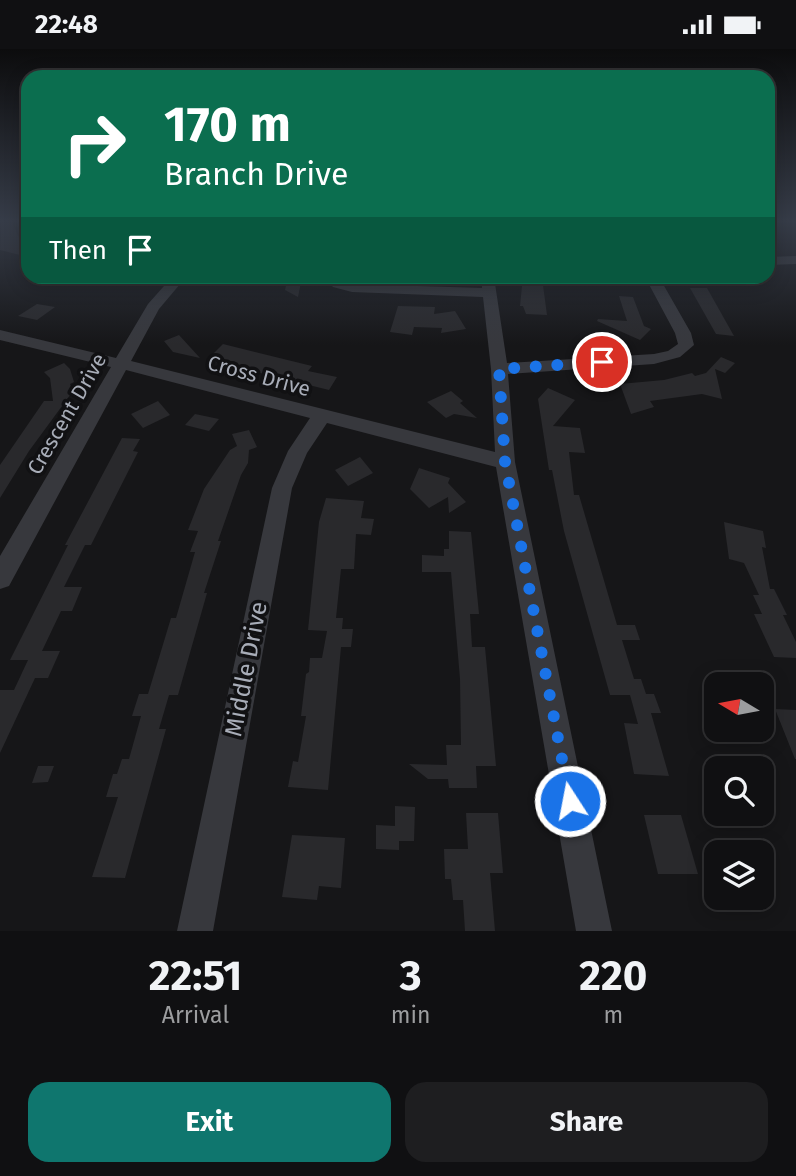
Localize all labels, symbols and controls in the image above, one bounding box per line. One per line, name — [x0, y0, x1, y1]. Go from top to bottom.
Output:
text: 22:48 — [35, 9, 98, 40]
text: 170 m — [164, 95, 291, 154]
icon: right — [49, 98, 140, 189]
text: Branch Drive — [164, 155, 348, 193]
icon: arrive — [121, 231, 159, 269]
text: Then — [49, 235, 107, 266]
pin — [572, 332, 632, 392]
icon: arrive — [583, 343, 621, 381]
street label: Crescent Drive — [22, 349, 112, 479]
street label: Cross Drive — [205, 350, 313, 402]
street label: Middle Drive — [219, 599, 273, 739]
north arrow — [704, 672, 774, 742]
map controls — [704, 672, 774, 910]
button: search — [704, 756, 774, 826]
position arrow — [533, 764, 607, 838]
button: layers — [704, 840, 774, 910]
text: 22:51 — [149, 951, 242, 1001]
text: 3 — [400, 951, 422, 1001]
text: 220 — [579, 951, 647, 1001]
text: Arrival — [162, 1001, 229, 1029]
text: min — [391, 1001, 431, 1029]
text: m — [603, 1001, 623, 1029]
button: Exit — [28, 1082, 391, 1162]
button: Share — [405, 1082, 768, 1162]

